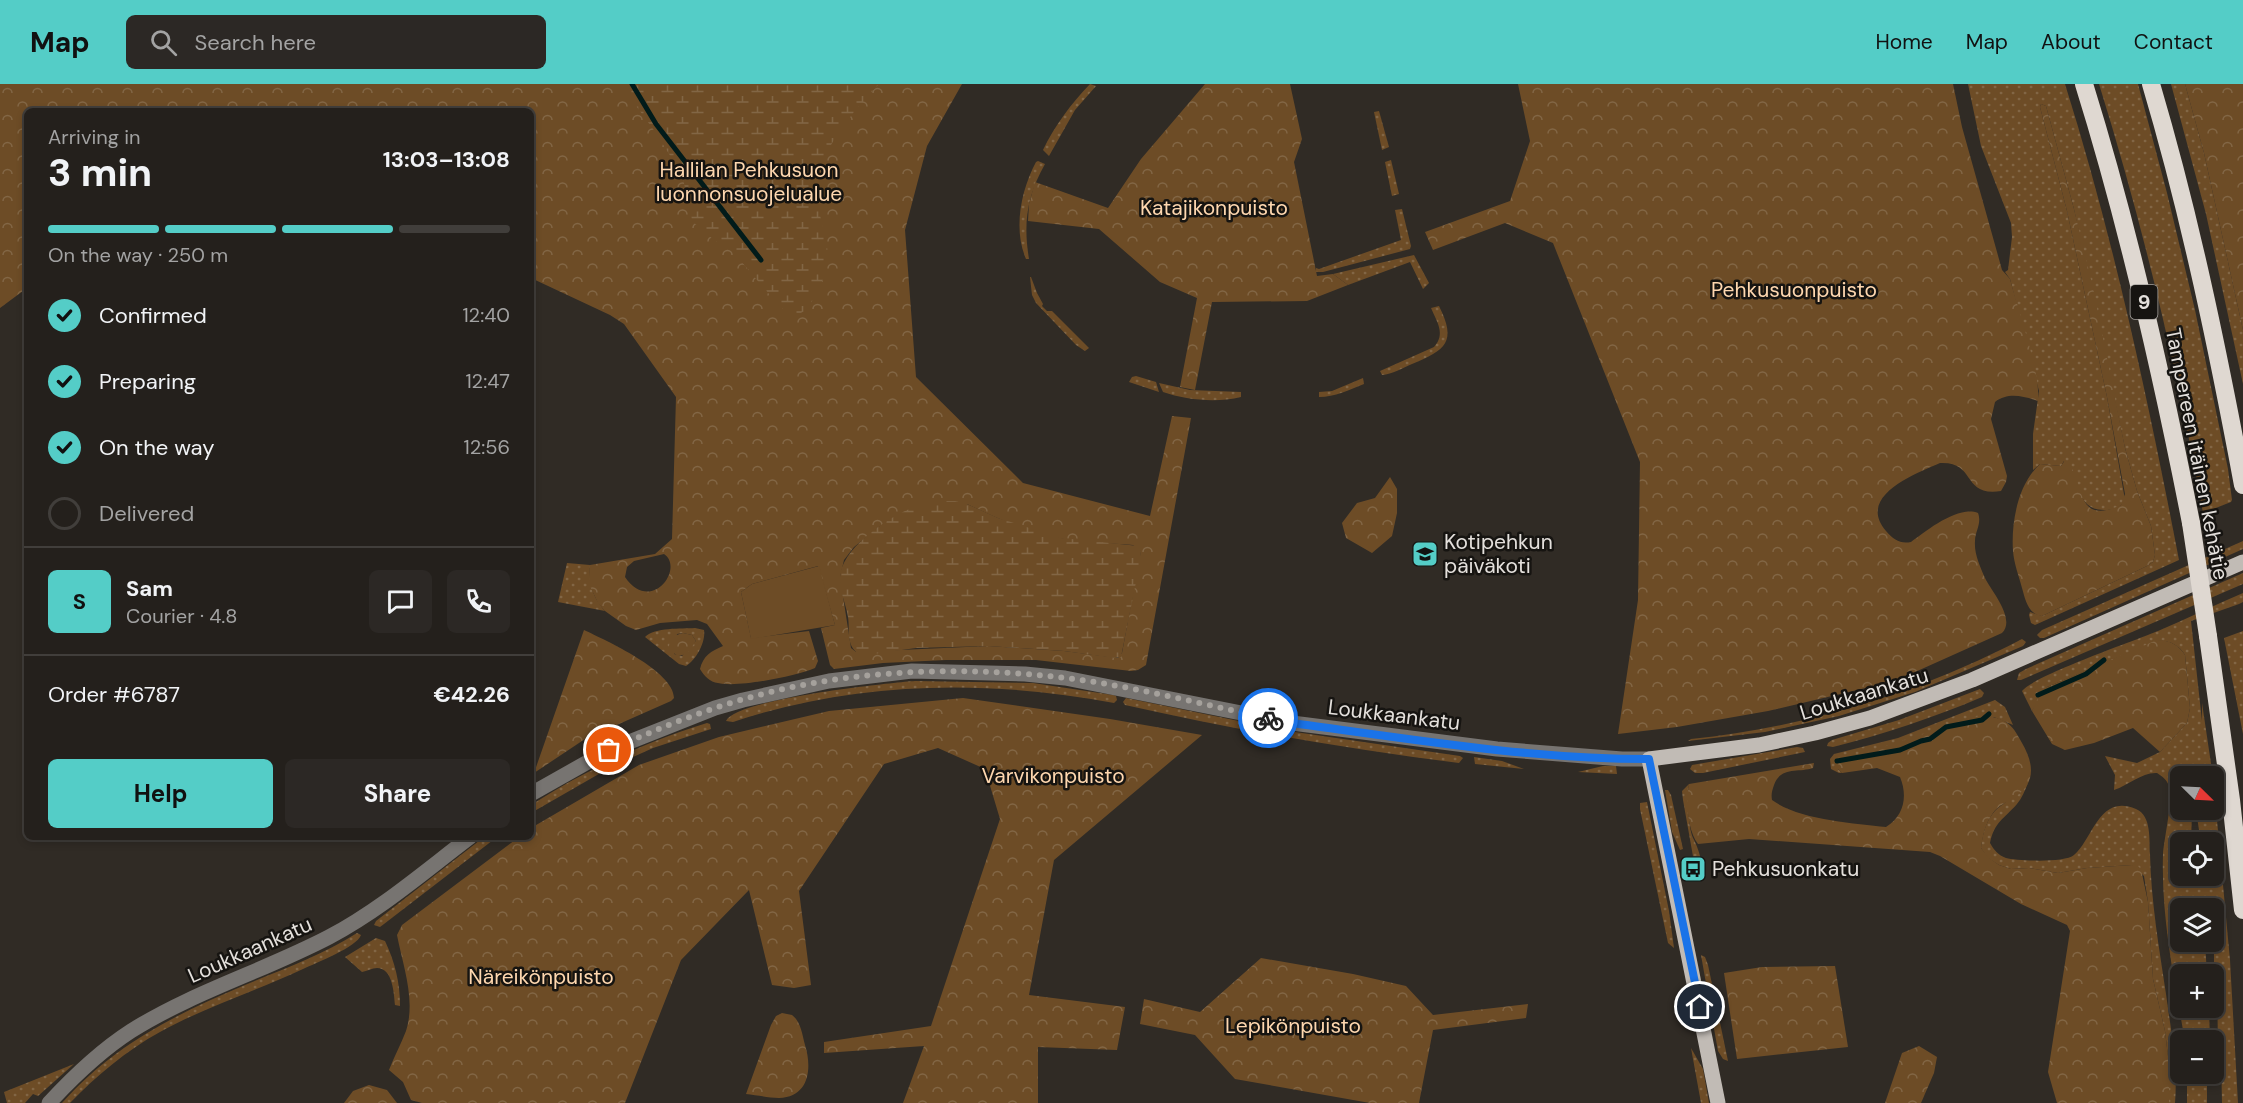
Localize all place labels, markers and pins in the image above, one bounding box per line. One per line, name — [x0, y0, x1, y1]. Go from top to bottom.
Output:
place label: Kotipehkun päiväkoti — [1444, 528, 1553, 580]
school or university icon: Kotipehkun päiväkoti — [1410, 539, 1440, 569]
pin — [583, 724, 634, 775]
bus stop icon: Pehkusuonkatu — [1678, 854, 1708, 884]
place label: Pehkusuonkatu — [1712, 855, 1859, 883]
pin — [1674, 981, 1725, 1032]

